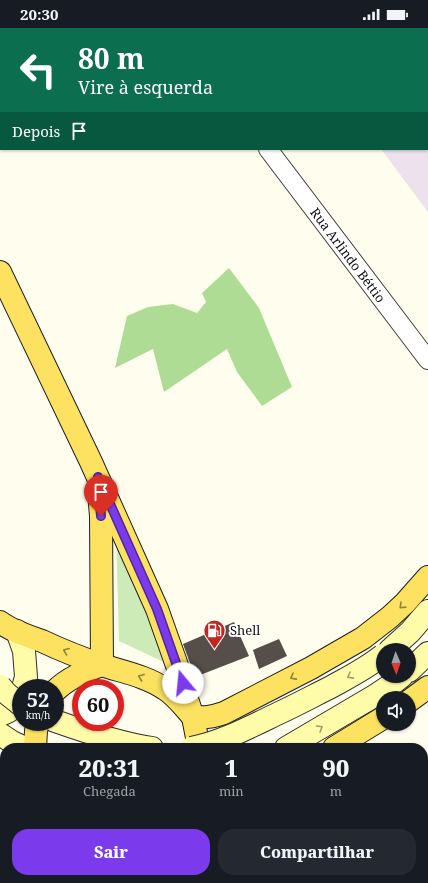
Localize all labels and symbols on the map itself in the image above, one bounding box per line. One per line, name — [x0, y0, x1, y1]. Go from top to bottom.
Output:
street label: Rua Arlindo Béttio — [306, 204, 390, 306]
pin — [84, 475, 118, 516]
one-way arrow — [399, 601, 407, 609]
fuel station icon: Shell — [202, 617, 228, 650]
place label: Shell — [230, 621, 260, 639]
north arrow — [376, 643, 416, 683]
one-way arrow — [62, 647, 69, 655]
position arrow — [162, 662, 204, 704]
one-way arrow — [290, 672, 298, 680]
one-way arrow — [347, 672, 354, 679]
one-way arrow — [137, 674, 145, 682]
speed limit sign: 60 — [72, 679, 124, 731]
one-way arrow — [316, 726, 323, 733]

